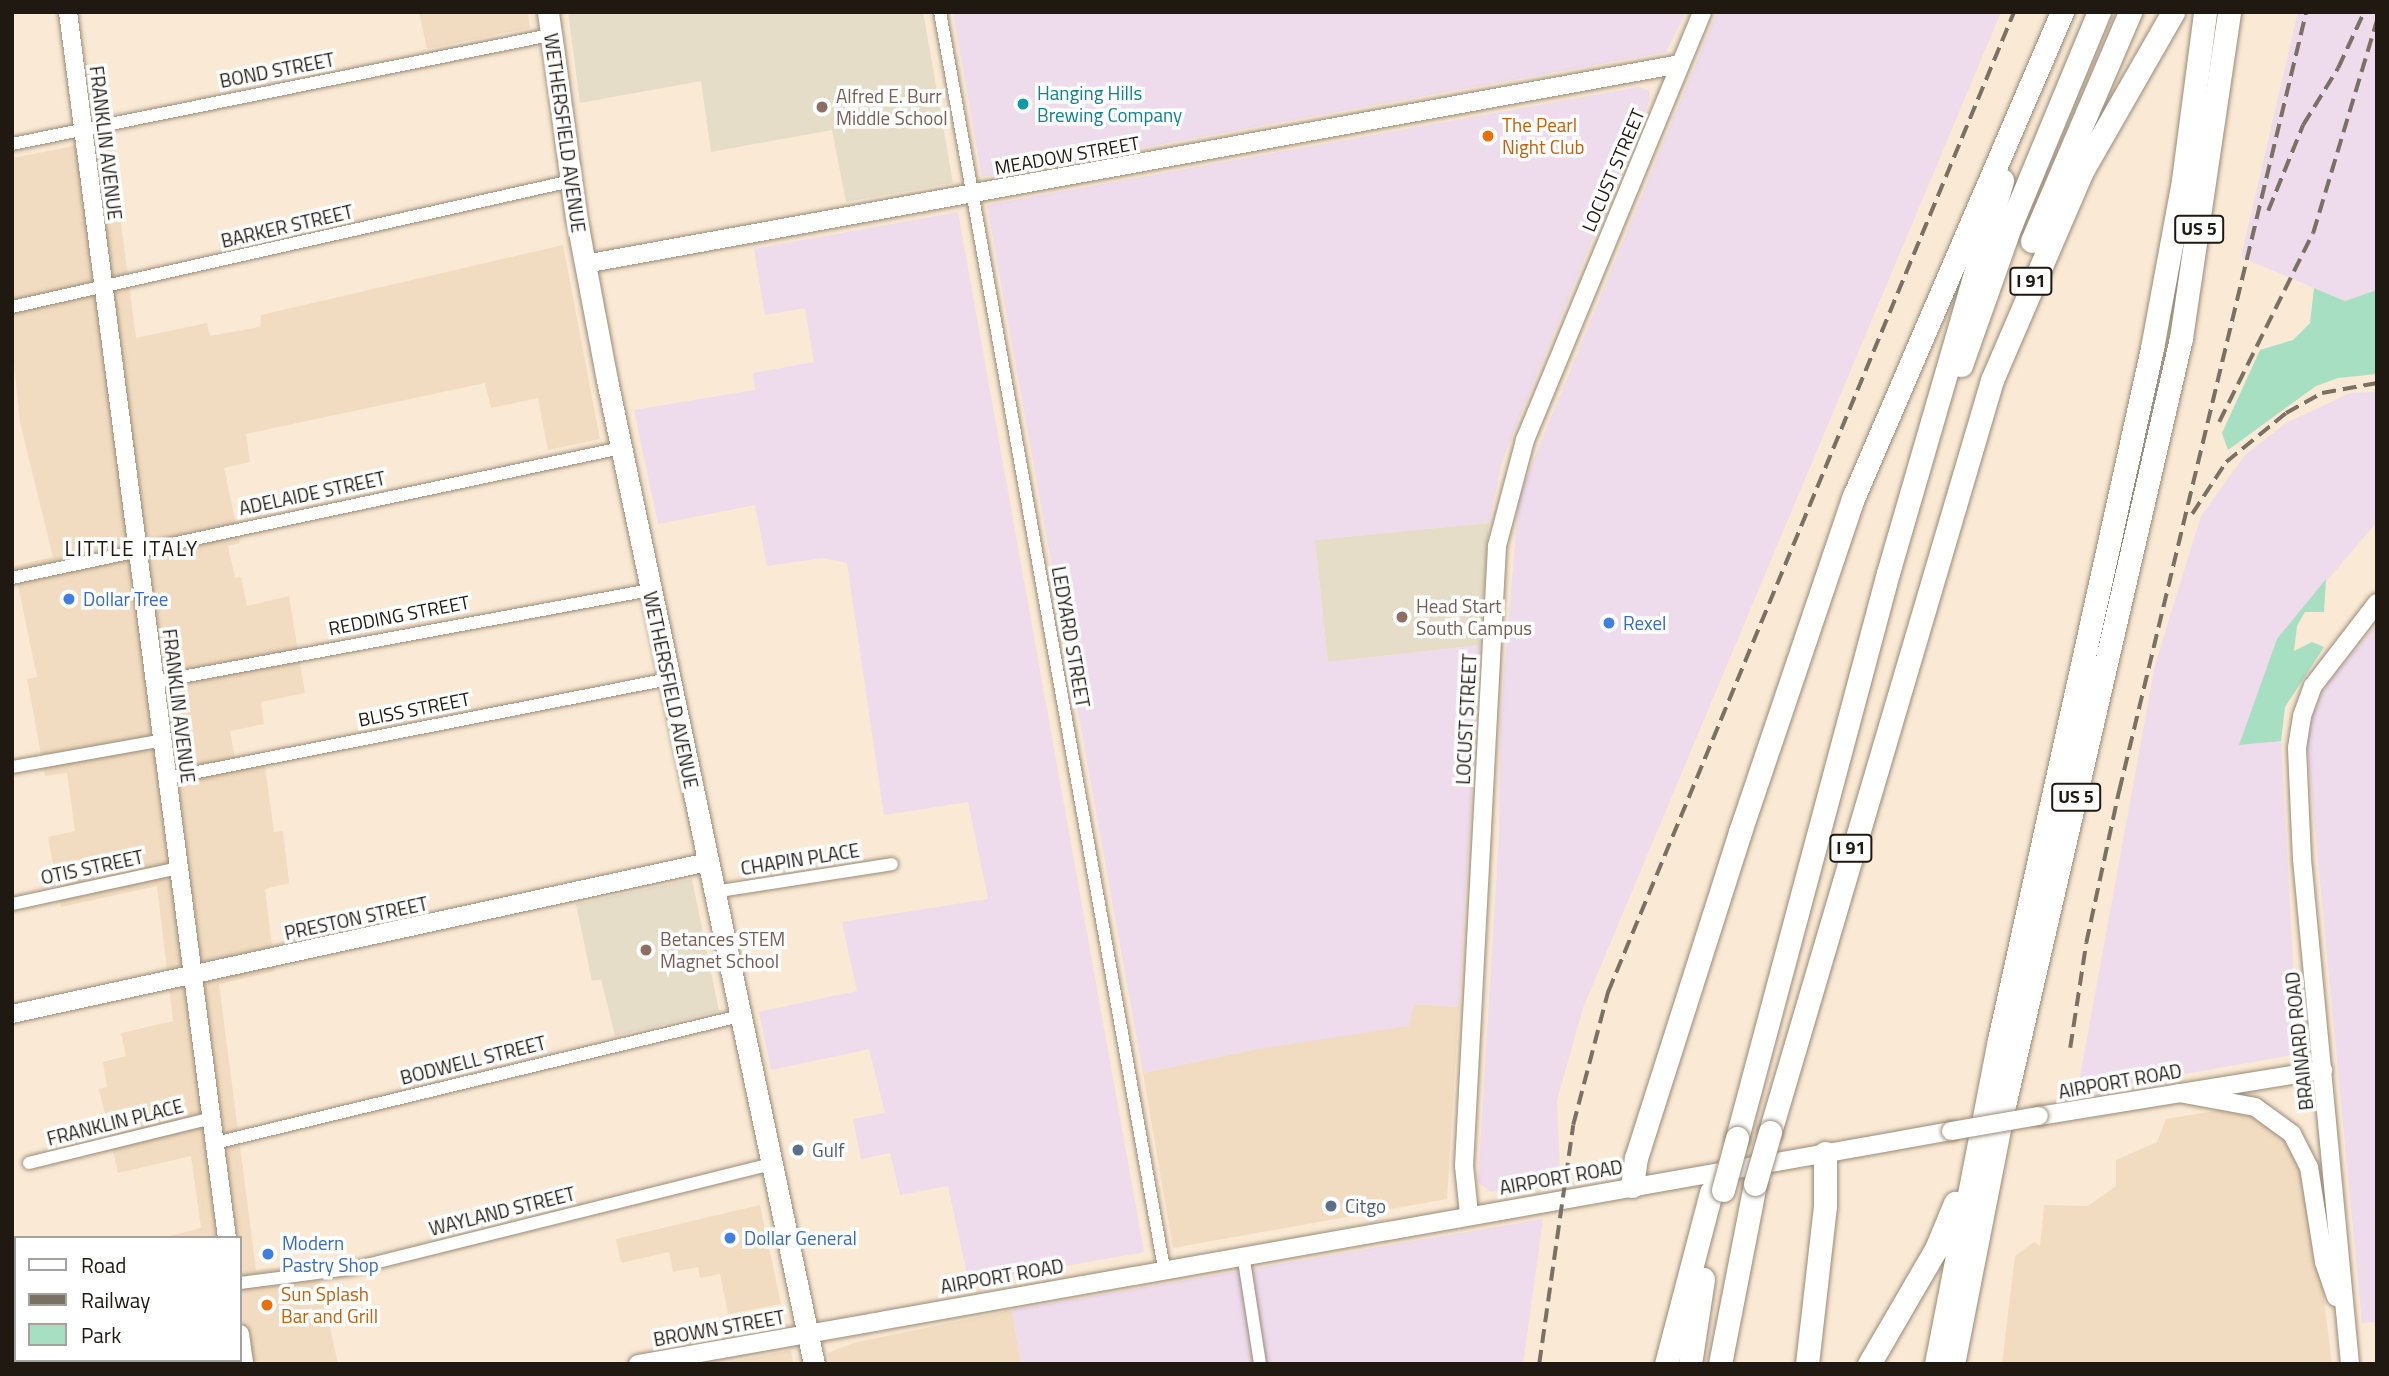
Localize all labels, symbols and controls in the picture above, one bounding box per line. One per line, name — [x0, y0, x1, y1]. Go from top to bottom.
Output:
street label: WETHERSFIELD AVENUE — [540, 32, 590, 234]
street label: BOND STREET — [218, 48, 336, 92]
street label: FRANKLIN AVENUE — [85, 65, 127, 221]
place label: Hanging Hills Brewing Company — [1037, 82, 1182, 126]
place label: Alfred E. Burr Middle School — [836, 85, 948, 129]
marker: Hanging Hills Brewing Company — [1015, 96, 1031, 112]
marker: Alfred E. Burr Middle School — [814, 99, 830, 115]
street label: LOCUST STREET — [1577, 105, 1649, 235]
place label: The Pearl Night Club — [1502, 114, 1585, 158]
marker: The Pearl Night Club — [1480, 128, 1496, 144]
street label: MEADOW STREET — [993, 131, 1141, 179]
street label: BARKER STREET — [219, 200, 355, 252]
road number: US 5 — [2173, 214, 2225, 244]
road number: I 91 — [2008, 267, 2054, 296]
street label: ADELAIDE STREET — [237, 466, 387, 520]
district label: LITTLE ITALY — [66, 535, 198, 561]
street label: LEDYARD STREET — [1047, 565, 1095, 709]
place label: Dollar Tree — [83, 588, 168, 610]
street label: WETHERSFIELD AVENUE — [639, 589, 703, 791]
street label: REDDING STREET — [327, 590, 471, 640]
marker: Dollar Tree — [61, 591, 77, 607]
place label: Head Start South Campus — [1416, 595, 1532, 639]
marker: Head Start South Campus — [1394, 609, 1410, 625]
place label: Rexel — [1623, 612, 1666, 634]
marker: Rexel — [1601, 615, 1617, 631]
street label: FRANKLIN AVENUE — [158, 628, 200, 784]
street label: LOCUST STREET — [1451, 653, 1481, 785]
street label: BLISS STREET — [356, 687, 472, 731]
road number: US 5 — [2050, 782, 2102, 812]
road number: I 91 — [1828, 834, 1874, 862]
street label: CHAPIN PLACE — [739, 838, 861, 880]
street label: OTIS STREET — [39, 845, 145, 889]
street label: PRESTON STREET — [282, 892, 430, 944]
place label: Betances STEM Magnet School — [660, 928, 785, 972]
marker: Betances STEM Magnet School — [638, 942, 654, 958]
street label: BRAINARD ROAD — [2280, 971, 2318, 1111]
street label: BODWELL STREET — [398, 1031, 548, 1089]
street label: AIRPORT ROAD — [2057, 1059, 2183, 1103]
street label: FRANKLIN PLACE — [44, 1094, 186, 1150]
place label: Gulf — [812, 1139, 844, 1161]
marker: Gulf — [790, 1142, 806, 1158]
street label: AIRPORT ROAD — [1498, 1155, 1624, 1199]
street label: WAYLAND STREET — [427, 1182, 577, 1240]
place label: Citgo — [1345, 1195, 1386, 1217]
marker: Citgo — [1323, 1198, 1339, 1214]
place label: Dollar General — [744, 1227, 857, 1249]
marker: Dollar General — [722, 1230, 738, 1246]
place label: Modern Pastry Shop — [282, 1232, 379, 1276]
legend — [14, 1236, 242, 1362]
marker: Modern Pastry Shop — [260, 1246, 276, 1262]
text: Road — [81, 1249, 126, 1281]
street label: AIRPORT ROAD — [939, 1254, 1065, 1298]
place label: Sun Splash Bar and Grill — [281, 1283, 378, 1327]
text: Railway — [81, 1284, 150, 1316]
marker: Sun Splash Bar and Grill — [259, 1297, 275, 1313]
street label: BROWN STREET — [652, 1305, 786, 1351]
text: Park — [81, 1319, 121, 1351]

